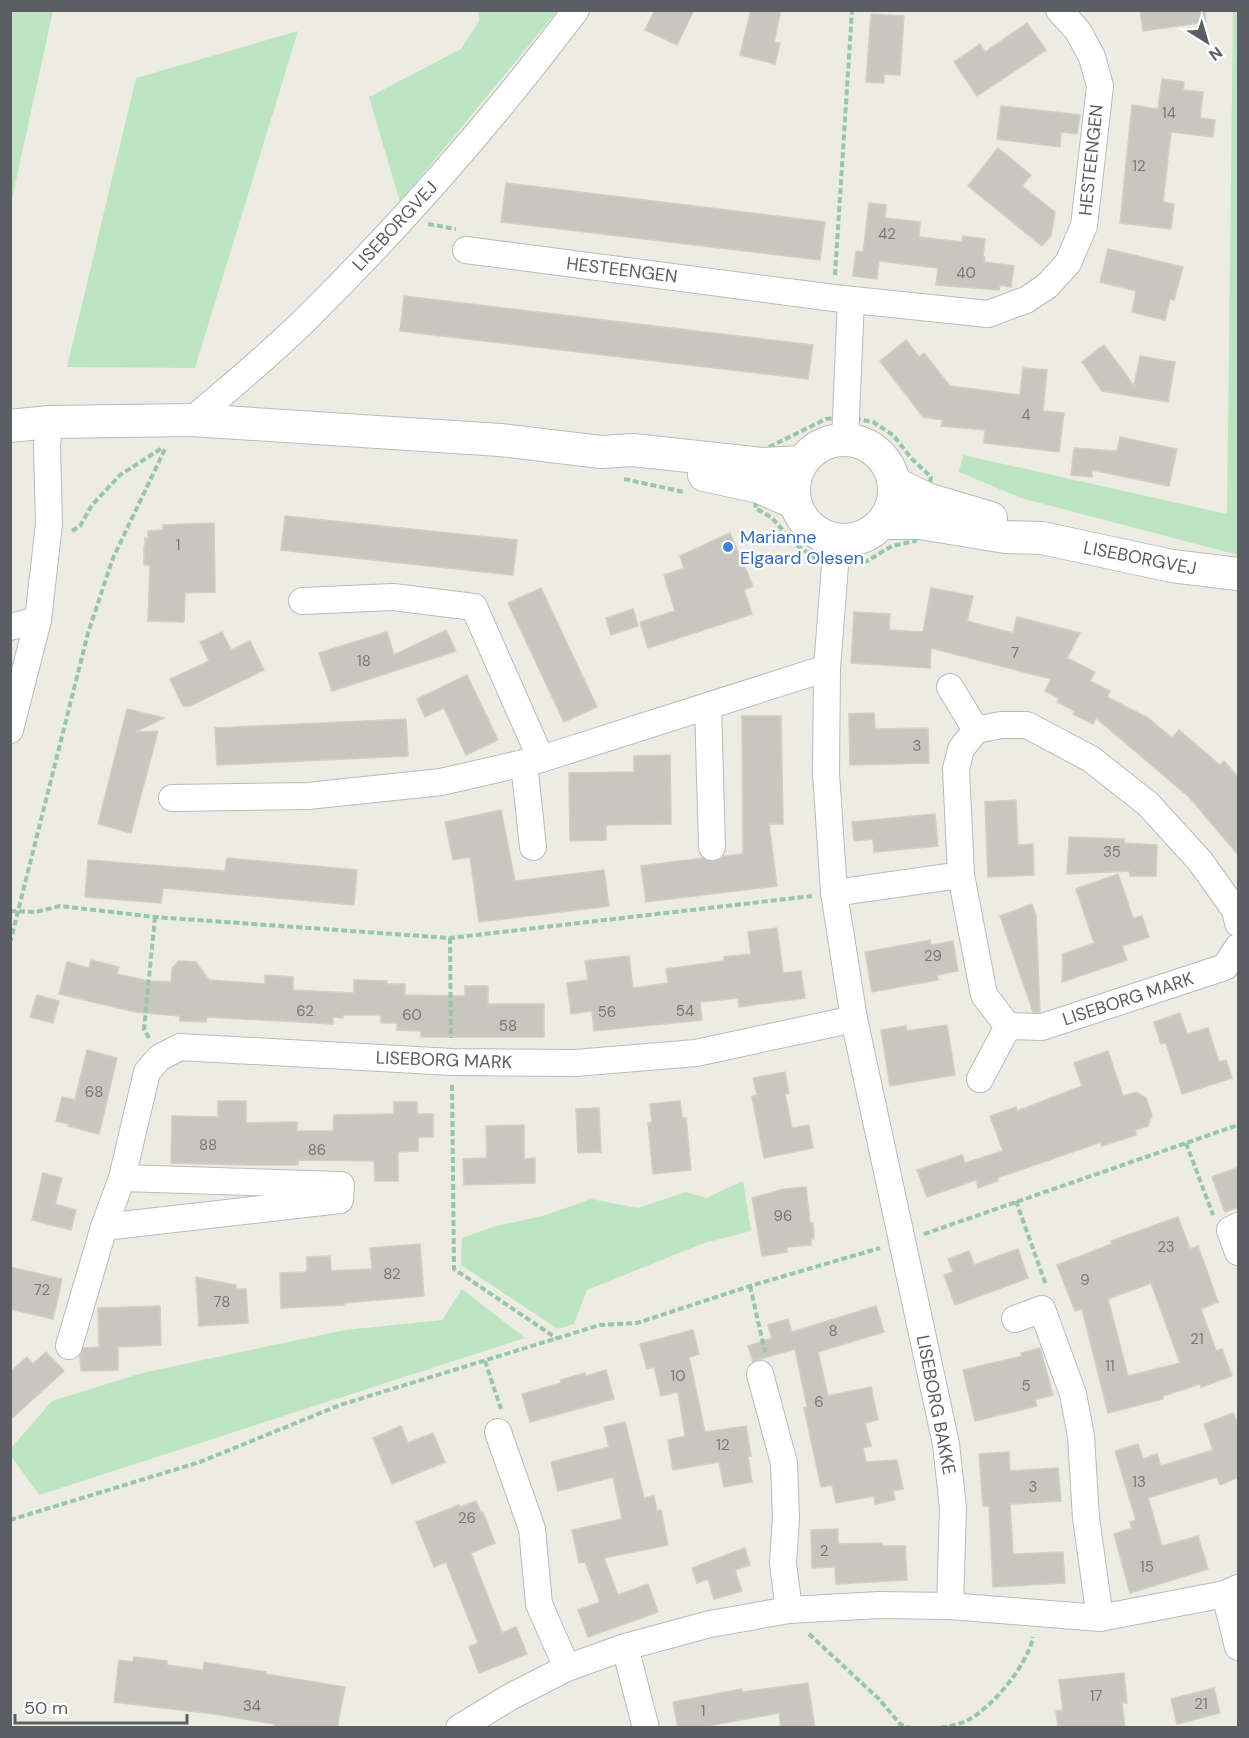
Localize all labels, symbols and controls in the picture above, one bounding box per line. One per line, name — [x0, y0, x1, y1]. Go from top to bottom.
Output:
north arrow — [1177, 12, 1237, 72]
text: N — [1205, 42, 1227, 65]
street label: HESTEENGEN — [1073, 103, 1109, 217]
house number: 14 — [1162, 103, 1176, 123]
house number: 12 — [1132, 156, 1146, 176]
street label: LISEBORGVEJ — [347, 176, 443, 276]
house number: 42 — [878, 224, 896, 244]
street label: HESTEENGEN — [565, 251, 679, 289]
house number: 40 — [956, 263, 976, 283]
house number: 4 — [1021, 405, 1031, 425]
place label: Marianne Elgaard Olesen — [740, 525, 864, 570]
house number: 1 — [176, 535, 180, 555]
street label: LISEBORGVEJ — [1081, 535, 1199, 581]
marker: Marianne Elgaard Olesen — [721, 540, 735, 554]
house number: 7 — [1011, 643, 1019, 663]
house number: 18 — [357, 651, 371, 671]
house number: 3 — [913, 736, 921, 756]
house number: 35 — [1103, 842, 1121, 862]
house number: 29 — [924, 946, 942, 966]
street label: LISEBORG MARK — [1059, 966, 1197, 1032]
house number: 62 — [296, 1001, 314, 1021]
house number: 54 — [676, 1001, 694, 1021]
house number: 56 — [598, 1002, 616, 1022]
house number: 60 — [402, 1005, 422, 1025]
house number: 58 — [499, 1016, 517, 1036]
street label: LISEBORG MARK — [375, 1046, 513, 1074]
house number: 68 — [85, 1082, 103, 1102]
house number: 88 — [199, 1135, 217, 1155]
house number: 86 — [308, 1140, 326, 1160]
house number: 96 — [774, 1206, 792, 1226]
house number: 23 — [1157, 1237, 1175, 1257]
house number: 82 — [383, 1264, 401, 1284]
house number: 9 — [1080, 1270, 1090, 1290]
house number: 72 — [34, 1280, 50, 1300]
house number: 78 — [214, 1292, 230, 1312]
house number: 8 — [828, 1321, 838, 1341]
house number: 21 — [1190, 1329, 1204, 1349]
street label: LISEBORG BAKKE — [911, 1333, 961, 1477]
house number: 11 — [1105, 1356, 1115, 1376]
house number: 10 — [671, 1366, 685, 1386]
house number: 5 — [1021, 1376, 1031, 1396]
house number: 6 — [814, 1392, 824, 1412]
house number: 12 — [716, 1435, 730, 1455]
house number: 13 — [1132, 1472, 1146, 1492]
house number: 3 — [1029, 1477, 1037, 1497]
house number: 26 — [458, 1508, 476, 1528]
house number: 2 — [820, 1541, 828, 1561]
house number: 15 — [1140, 1557, 1154, 1577]
house number: 17 — [1090, 1686, 1102, 1706]
scale bar — [15, 1687, 188, 1725]
house number: 21 — [1194, 1694, 1208, 1714]
text: 50 m — [24, 1696, 68, 1720]
house number: 34 — [243, 1696, 261, 1716]
house number: 1 — [701, 1701, 705, 1721]

